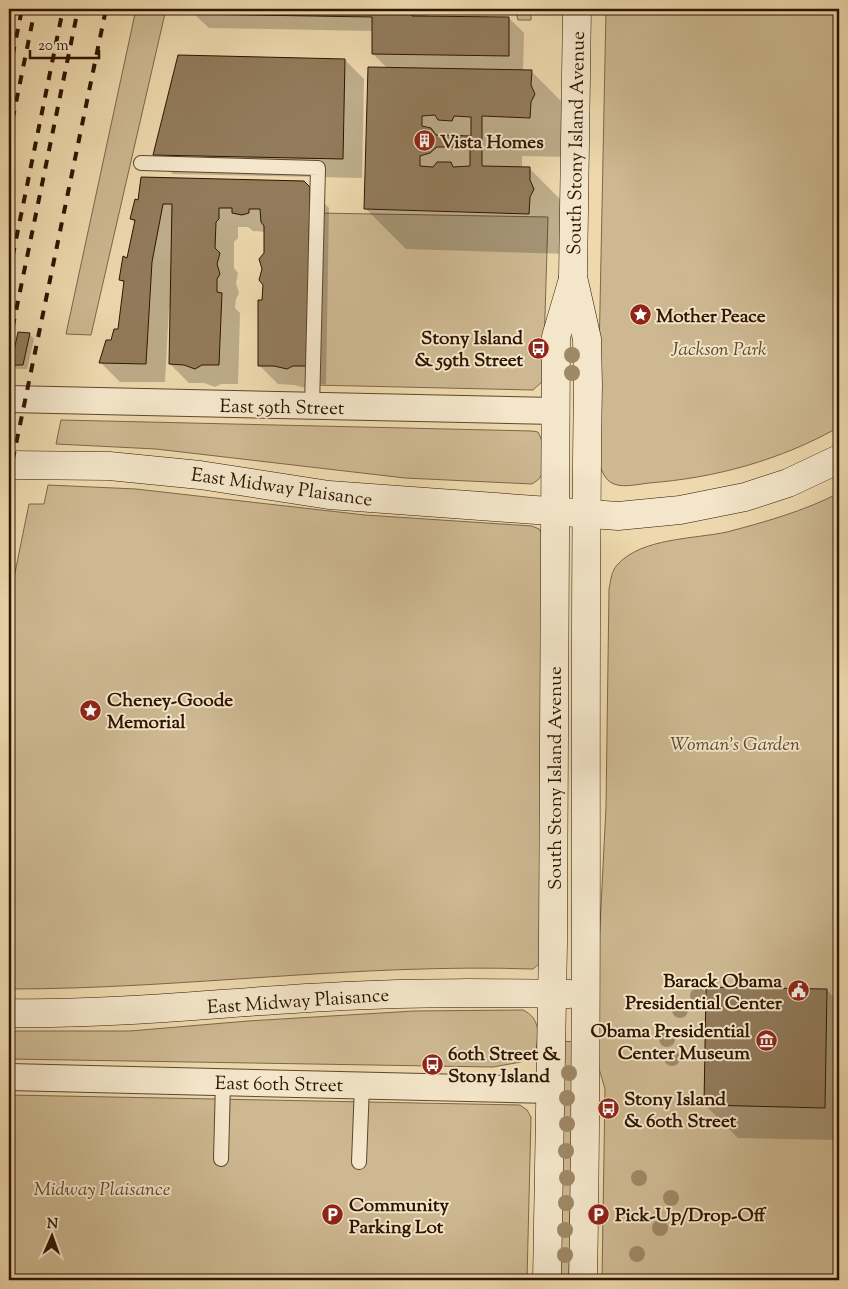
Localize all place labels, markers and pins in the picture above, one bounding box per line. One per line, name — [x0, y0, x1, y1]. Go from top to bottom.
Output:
building icon: Vista Homes — [412, 129, 436, 153]
place label: Vista Homes — [440, 130, 544, 157]
place icon: Mother Peace — [628, 303, 652, 327]
place label: Mother Peace — [656, 304, 766, 331]
place label: Stony Island & 59th Street — [415, 326, 523, 375]
bus stop icon: Stony Island & 59th Street — [527, 336, 551, 360]
place label: Cheney-Goode Memorial — [107, 688, 233, 737]
place icon: Cheney-Goode Memorial — [79, 698, 103, 722]
place label: Barack Obama Presidential Center — [625, 969, 783, 1018]
public building icon: Barack Obama Presidential Center — [786, 979, 810, 1003]
place label: Obama Presidential Center Museum — [591, 1019, 751, 1068]
museum icon: Obama Presidential Center Museum — [754, 1029, 778, 1053]
place label: 60th Street & Stony Island — [448, 1042, 561, 1091]
bus stop icon: 60th Street & Stony Island — [420, 1052, 444, 1076]
place label: Stony Island & 60th Street — [624, 1087, 737, 1136]
bus stop icon: Stony Island & 60th Street — [596, 1097, 620, 1121]
place label: Community Parking Lot — [349, 1193, 449, 1242]
parking icon: Pick-Up/Drop-Off — [587, 1202, 611, 1226]
parking icon: Community Parking Lot — [321, 1203, 345, 1227]
place label: Pick-Up/Drop-Off — [615, 1203, 767, 1230]

